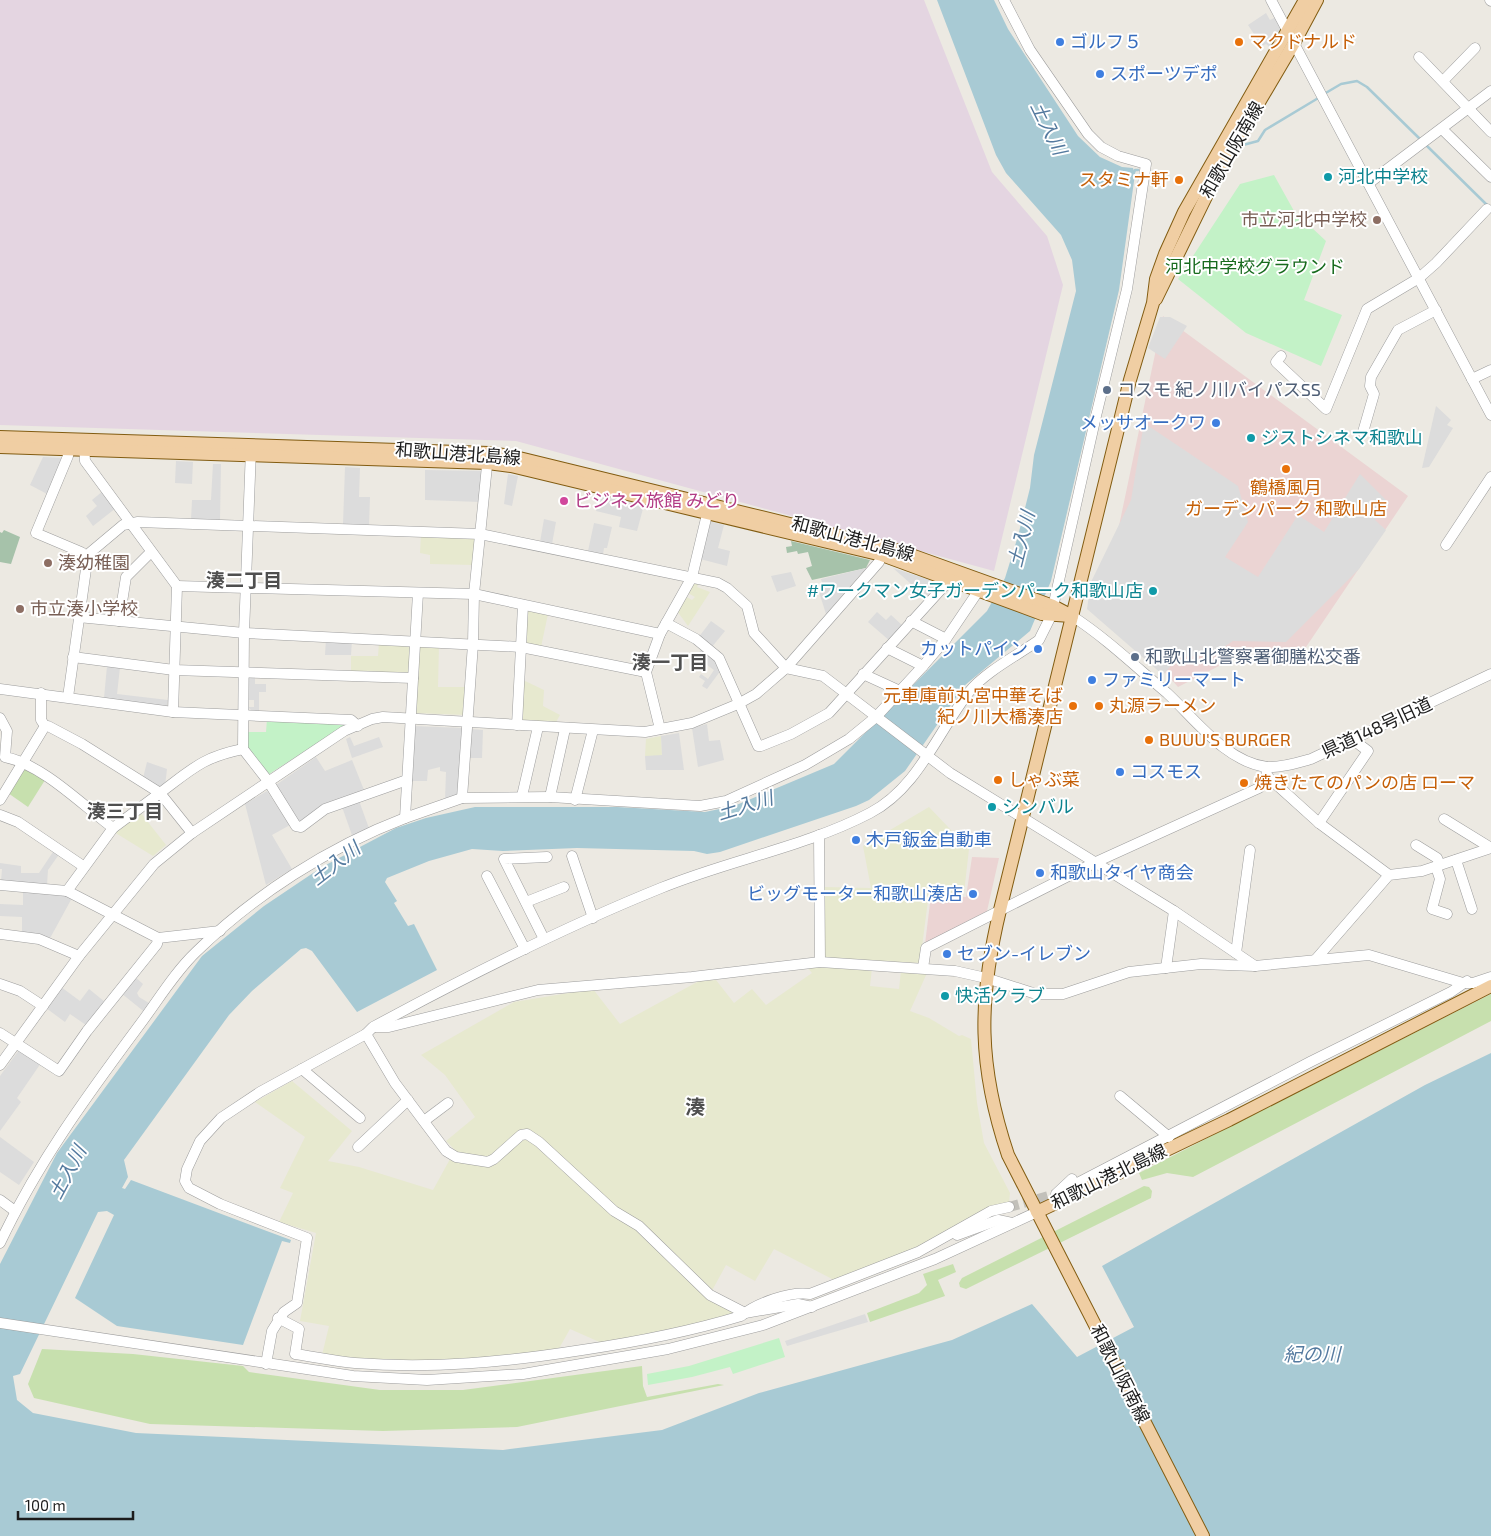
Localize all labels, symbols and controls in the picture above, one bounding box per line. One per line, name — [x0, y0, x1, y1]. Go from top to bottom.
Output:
place label: ゴルフ５ — [1070, 30, 1142, 52]
place label: マクドナルド — [1249, 30, 1357, 52]
marker: ゴルフ５ — [1054, 36, 1066, 48]
marker: マクドナルド — [1233, 36, 1245, 48]
place label: スポーツデポ — [1110, 62, 1218, 84]
marker: スポーツデポ — [1094, 68, 1106, 80]
water label: 土入川 — [1027, 97, 1073, 160]
street label: 和歌山阪南線 — [1195, 97, 1268, 202]
place label: 河北中学校 — [1338, 165, 1428, 187]
place label: スタミナ軒 — [1079, 168, 1169, 190]
marker: 河北中学校 — [1322, 171, 1334, 183]
marker: スタミナ軒 — [1173, 174, 1185, 186]
place label: 市立河北中学校 — [1241, 208, 1367, 230]
marker: 市立河北中学校 — [1371, 214, 1383, 226]
park label: 河北中学校グラウンド — [1165, 255, 1345, 277]
place label: コスモ 紀ノ川バイパスSS — [1117, 378, 1321, 400]
marker: コスモ 紀ノ川バイパスSS — [1101, 384, 1113, 396]
place label: メッサオークワ — [1080, 411, 1206, 433]
marker: メッサオークワ — [1210, 417, 1222, 429]
place label: ジストシネマ和歌山 — [1261, 426, 1423, 448]
marker: ジストシネマ和歌山 — [1245, 432, 1257, 444]
street label: 和歌山港北島線 — [394, 438, 522, 468]
marker: 鶴橋風月 ガーデンパーク 和歌山店 — [1280, 463, 1292, 475]
place label: 鶴橋風月 ガーデンパーク 和歌山店 — [1185, 476, 1387, 519]
place label: ビジネス旅館 みどり — [574, 489, 740, 511]
marker: ビジネス旅館 みどり — [558, 495, 570, 507]
water label: 土入川 — [1002, 507, 1039, 569]
street label: 和歌山港北島線 — [790, 511, 917, 565]
place label: 湊幼稚園 — [58, 551, 130, 573]
marker: 湊幼稚園 — [42, 557, 54, 569]
district label: 湊二丁目 — [206, 568, 282, 591]
place label: #ワークマン女子ガーデンパーク和歌山店 — [807, 579, 1143, 601]
marker: #ワークマン女子ガーデンパーク和歌山店 — [1147, 585, 1159, 597]
place label: 市立湊小学校 — [30, 597, 138, 619]
marker: 市立湊小学校 — [14, 603, 26, 615]
place label: カットパイン — [920, 637, 1028, 659]
marker: カットパイン — [1032, 643, 1044, 655]
place label: 和歌山北警察署御膳松交番 — [1145, 645, 1361, 667]
district label: 湊一丁目 — [632, 650, 708, 673]
marker: 和歌山北警察署御膳松交番 — [1129, 651, 1141, 663]
place label: ファミリーマート — [1102, 668, 1246, 690]
marker: ファミリーマート — [1086, 674, 1098, 686]
place label: 元車庫前丸宮中華そば 紀ノ川大橋湊店 — [883, 684, 1063, 727]
street label: 県道148号旧道 — [1318, 692, 1435, 762]
place label: 丸源ラーメン — [1109, 694, 1216, 716]
marker: 元車庫前丸宮中華そば 紀ノ川大橋湊店 — [1067, 700, 1079, 712]
marker: 丸源ラーメン — [1093, 700, 1105, 712]
place label: BUUU'S BURGER — [1159, 728, 1291, 750]
marker: BUUU'S BURGER — [1143, 734, 1155, 746]
place label: コスモス — [1130, 760, 1202, 782]
marker: コスモス — [1114, 766, 1126, 778]
place label: しゃぶ菜 — [1008, 768, 1080, 790]
place label: 焼きたてのパンの店 ローマ — [1254, 771, 1475, 793]
marker: しゃぶ菜 — [992, 774, 1004, 786]
marker: 焼きたてのパンの店 ローマ — [1238, 777, 1250, 789]
water label: 土入川 — [714, 785, 777, 824]
place label: シンバル — [1002, 795, 1074, 817]
district label: 湊三丁目 — [87, 799, 163, 822]
marker: シンバル — [986, 801, 998, 813]
place label: 木戸鈑金自動車 — [866, 828, 992, 850]
marker: 木戸鈑金自動車 — [850, 834, 862, 846]
water label: 土入川 — [305, 835, 366, 889]
place label: 和歌山タイヤ商会 — [1050, 861, 1193, 883]
marker: 和歌山タイヤ商会 — [1034, 867, 1046, 879]
place label: ビッグモーター和歌山湊店 — [747, 882, 963, 904]
marker: ビッグモーター和歌山湊店 — [967, 888, 979, 900]
place label: セブン-イレブン — [957, 942, 1091, 964]
marker: セブン-イレブン — [941, 948, 953, 960]
place label: 快活クラブ — [955, 984, 1045, 1006]
marker: 快活クラブ — [939, 990, 951, 1002]
district label: 湊 — [685, 1094, 705, 1118]
water label: 土入川 — [43, 1139, 91, 1202]
street label: 和歌山港北島線 — [1047, 1139, 1170, 1214]
street label: 和歌山阪南線 — [1087, 1320, 1155, 1427]
water label: 紀の川 — [1283, 1342, 1342, 1365]
scale bar — [18, 1488, 132, 1520]
text: 100 m — [25, 1496, 66, 1514]

